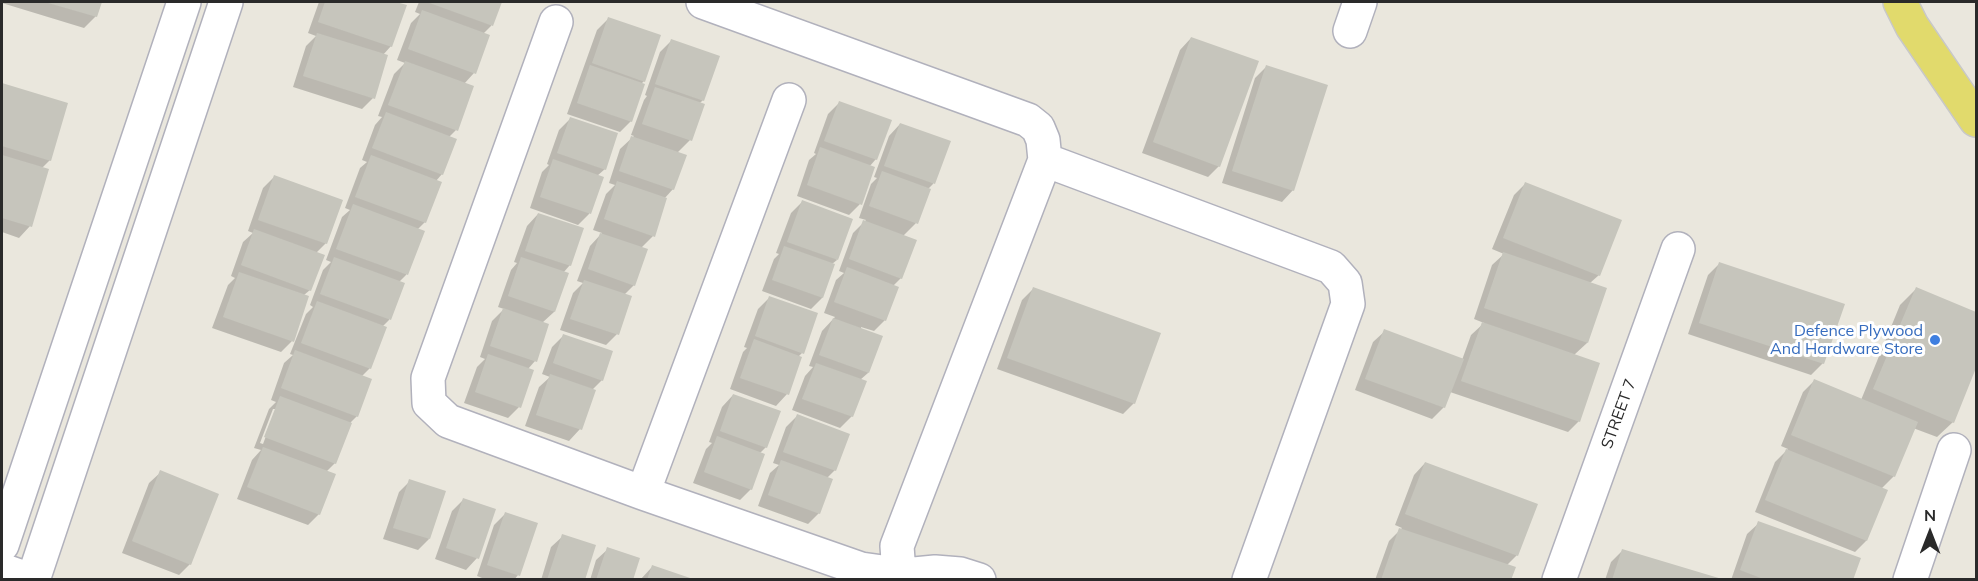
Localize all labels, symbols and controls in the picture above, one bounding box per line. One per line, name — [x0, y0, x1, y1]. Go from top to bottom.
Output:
place label: Defence Plywood And Hardware Store — [1770, 321, 1923, 359]
marker: Defence Plywood And Hardware Store — [1928, 333, 1942, 347]
street label: STREET 7 — [1598, 377, 1640, 451]
north arrow — [1900, 503, 1960, 563]
text: N — [1924, 505, 1936, 525]

